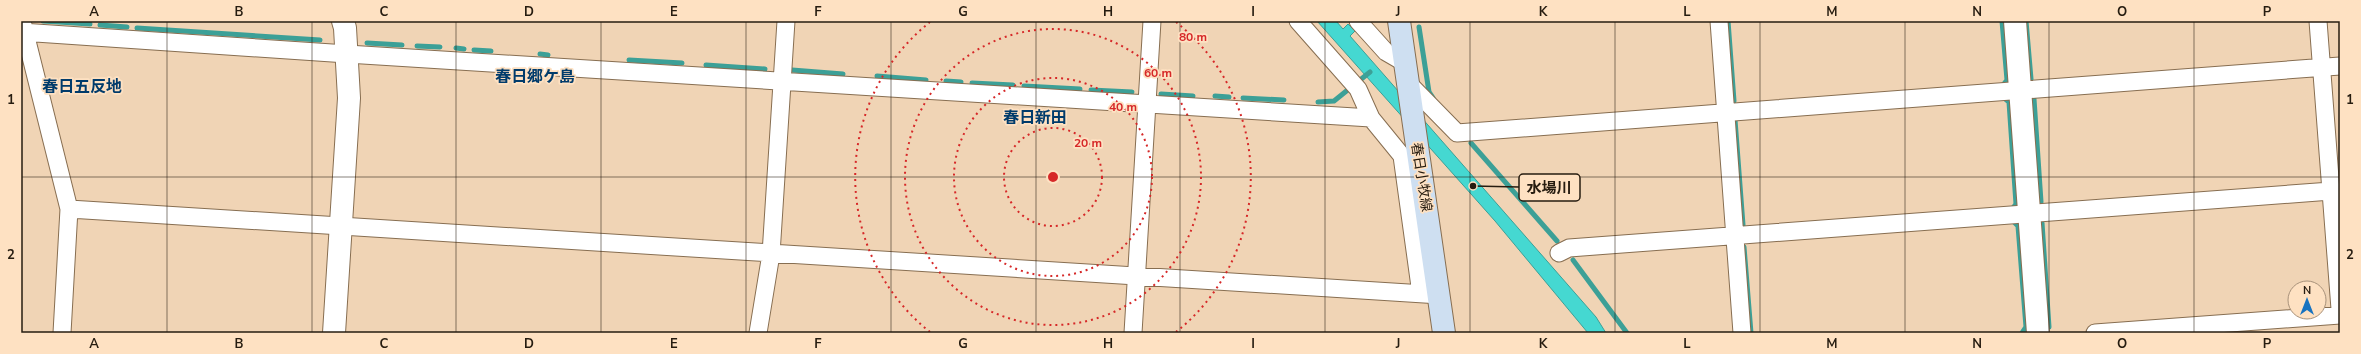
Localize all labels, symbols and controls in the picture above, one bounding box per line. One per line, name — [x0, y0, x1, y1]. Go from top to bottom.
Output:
text: A — [89, 3, 99, 21]
text: B — [235, 3, 244, 21]
text: C — [380, 3, 389, 21]
text: D — [524, 3, 534, 21]
text: E — [670, 3, 678, 21]
text: F — [814, 3, 822, 21]
text: G — [958, 3, 968, 21]
text: H — [1103, 3, 1113, 21]
text: I — [1251, 3, 1255, 21]
text: J — [1395, 3, 1400, 21]
text: K — [1539, 3, 1548, 21]
text: L — [1683, 3, 1691, 21]
text: M — [1826, 3, 1838, 21]
text: N — [1972, 3, 1982, 21]
text: O — [2117, 3, 2127, 21]
text: P — [2263, 3, 2272, 21]
text: 80 m — [1179, 29, 1207, 45]
text: 60 m — [1144, 65, 1172, 81]
district label: 春日郷ケ島 — [495, 66, 575, 88]
district label: 春日五反地 — [42, 76, 122, 98]
text: 1 — [7, 91, 15, 109]
text: 1 — [2346, 91, 2354, 109]
text: 40 m — [1109, 99, 1137, 115]
district label: 春日新田 — [1003, 107, 1067, 129]
text: 20 m — [1074, 135, 1102, 151]
street label: 春日小牧線 — [1407, 141, 1436, 213]
centre of rings — [1046, 170, 1060, 184]
callout: 水場川 — [1519, 174, 1580, 201]
text: 水場川 — [1526, 178, 1572, 198]
text: 2 — [7, 246, 15, 264]
text: 2 — [2346, 246, 2354, 264]
north arrow — [2287, 280, 2327, 320]
text: N — [2303, 283, 2311, 298]
text: A — [89, 335, 99, 353]
text: B — [235, 335, 244, 353]
text: C — [380, 335, 389, 353]
text: D — [524, 335, 534, 353]
text: E — [670, 335, 678, 353]
text: F — [814, 335, 822, 353]
text: G — [958, 335, 968, 353]
text: H — [1103, 335, 1113, 353]
text: I — [1251, 335, 1255, 353]
text: J — [1395, 335, 1400, 353]
text: K — [1539, 335, 1548, 353]
text: L — [1683, 335, 1691, 353]
text: M — [1826, 335, 1838, 353]
text: N — [1972, 335, 1982, 353]
text: O — [2117, 335, 2127, 353]
text: P — [2263, 335, 2272, 353]

